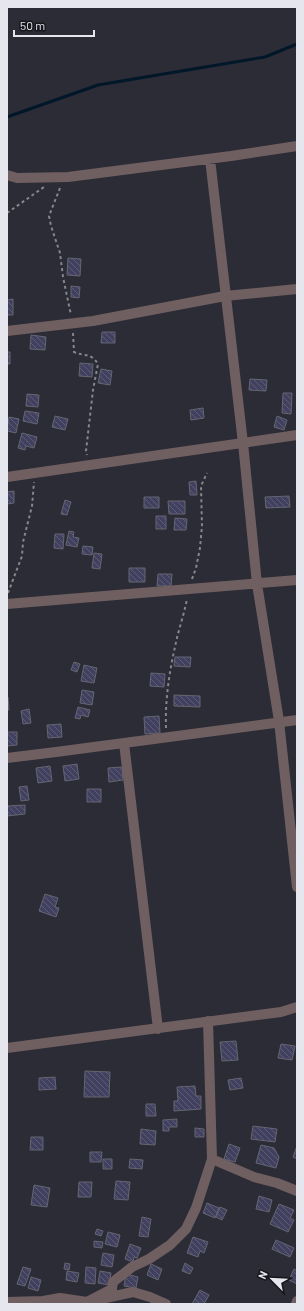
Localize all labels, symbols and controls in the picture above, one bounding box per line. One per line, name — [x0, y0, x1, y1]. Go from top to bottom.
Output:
scale bar — [14, 12, 94, 38]
text: 50 m — [20, 18, 45, 32]
north arrow — [252, 1259, 292, 1299]
text: N — [255, 1269, 270, 1281]

